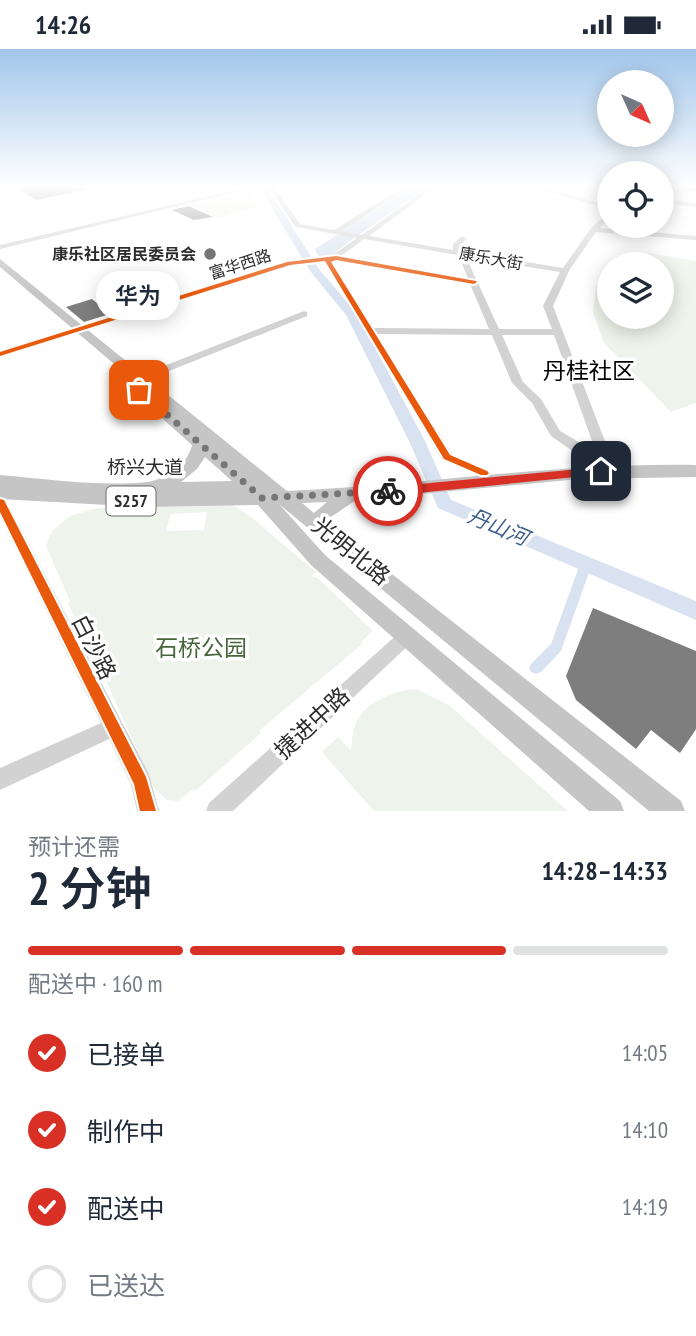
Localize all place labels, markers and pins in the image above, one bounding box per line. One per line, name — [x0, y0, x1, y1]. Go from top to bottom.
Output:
place label: 康乐社区居民委员会 — [52, 244, 196, 264]
marker: 康乐社区居民委员会 — [202, 246, 218, 262]
callout: 华为 — [97, 271, 181, 320]
pin — [109, 360, 169, 420]
pin — [571, 441, 631, 501]

